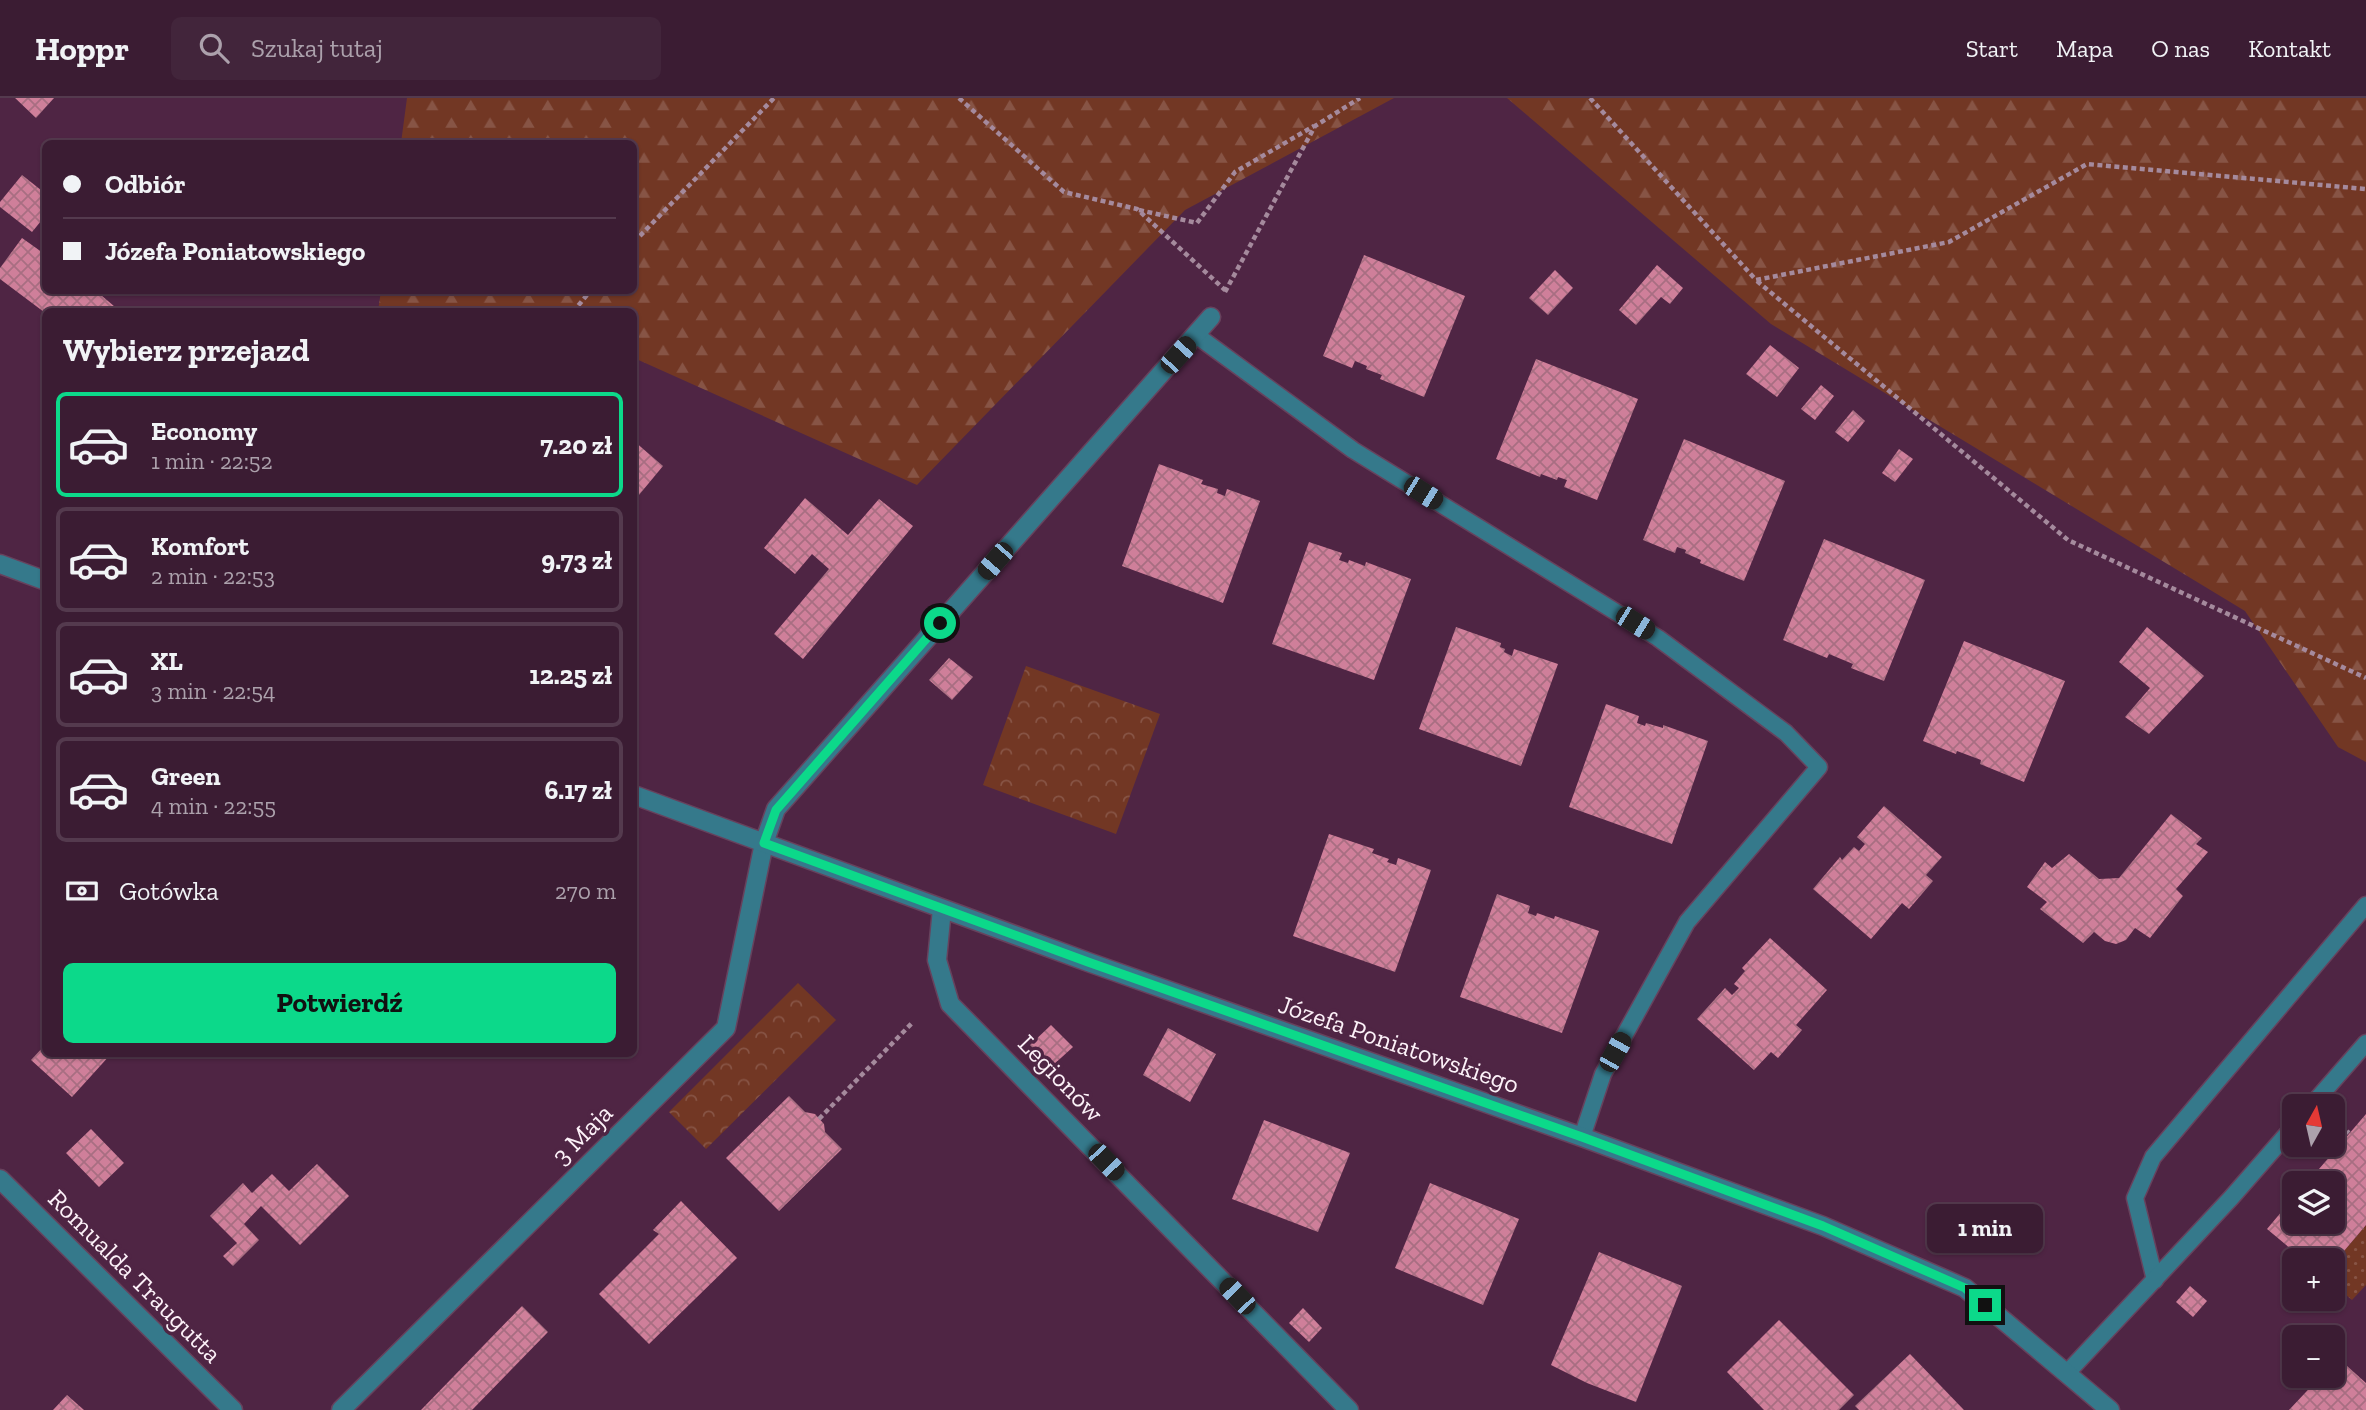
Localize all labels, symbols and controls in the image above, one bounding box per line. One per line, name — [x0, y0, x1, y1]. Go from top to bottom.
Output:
search box — [171, 17, 661, 80]
text: Hoppr — [35, 29, 129, 68]
icon: search — [195, 29, 233, 67]
text: Szukaj tutaj — [251, 32, 383, 64]
text: Start — [1966, 34, 2018, 63]
text: Mapa — [2056, 34, 2113, 63]
text: O nas — [2151, 34, 2210, 63]
text: Kontakt — [2248, 34, 2331, 63]
text: Odbiór — [105, 168, 185, 200]
text: Józefa Poniatowskiego — [105, 235, 365, 267]
text: Wybierz przejazd — [63, 331, 310, 369]
car — [1157, 332, 1200, 378]
icon: car — [67, 413, 130, 476]
text: Economy — [151, 415, 257, 447]
text: 7.20 zł — [540, 429, 612, 461]
text: 1 min · 22:52 — [151, 447, 273, 475]
car — [1400, 473, 1447, 513]
icon: car — [67, 528, 130, 591]
text: Komfort — [151, 530, 249, 562]
car — [974, 538, 1017, 584]
text: 9.73 zł — [541, 544, 612, 576]
text: 2 min · 22:53 — [151, 562, 275, 590]
car — [1612, 603, 1659, 643]
route start — [924, 607, 956, 639]
icon: car — [67, 643, 130, 706]
text: XL — [151, 645, 183, 677]
text: 12.25 zł — [529, 659, 612, 691]
text: 3 min · 22:54 — [151, 677, 275, 705]
icon: car — [67, 758, 130, 821]
text: Green — [151, 760, 221, 792]
text: 6.17 zł — [544, 774, 612, 806]
text: 4 min · 22:55 — [151, 792, 276, 820]
icon: cash — [63, 872, 101, 910]
text: Gotówka — [119, 875, 219, 907]
text: 270 m — [555, 877, 616, 905]
button: Potwierdź — [63, 963, 616, 1043]
street label: Józefa Poniatowskiego — [1274, 988, 1524, 1100]
street label: Legionów — [1012, 1028, 1110, 1128]
car — [1596, 1029, 1635, 1075]
north arrow — [2282, 1094, 2345, 1157]
map controls — [2282, 1094, 2345, 1388]
street label: 3 Maja — [545, 1097, 619, 1171]
car — [1084, 1140, 1129, 1184]
button: layers — [2282, 1171, 2345, 1234]
street label: Romualda Traugutta — [42, 1183, 229, 1370]
callout: 1 min — [1927, 1204, 2043, 1252]
text: 1 min — [1958, 1214, 2012, 1242]
button: + — [2282, 1248, 2345, 1311]
car — [1215, 1274, 1260, 1318]
route end — [1969, 1289, 2001, 1321]
button: − — [2282, 1325, 2345, 1388]

